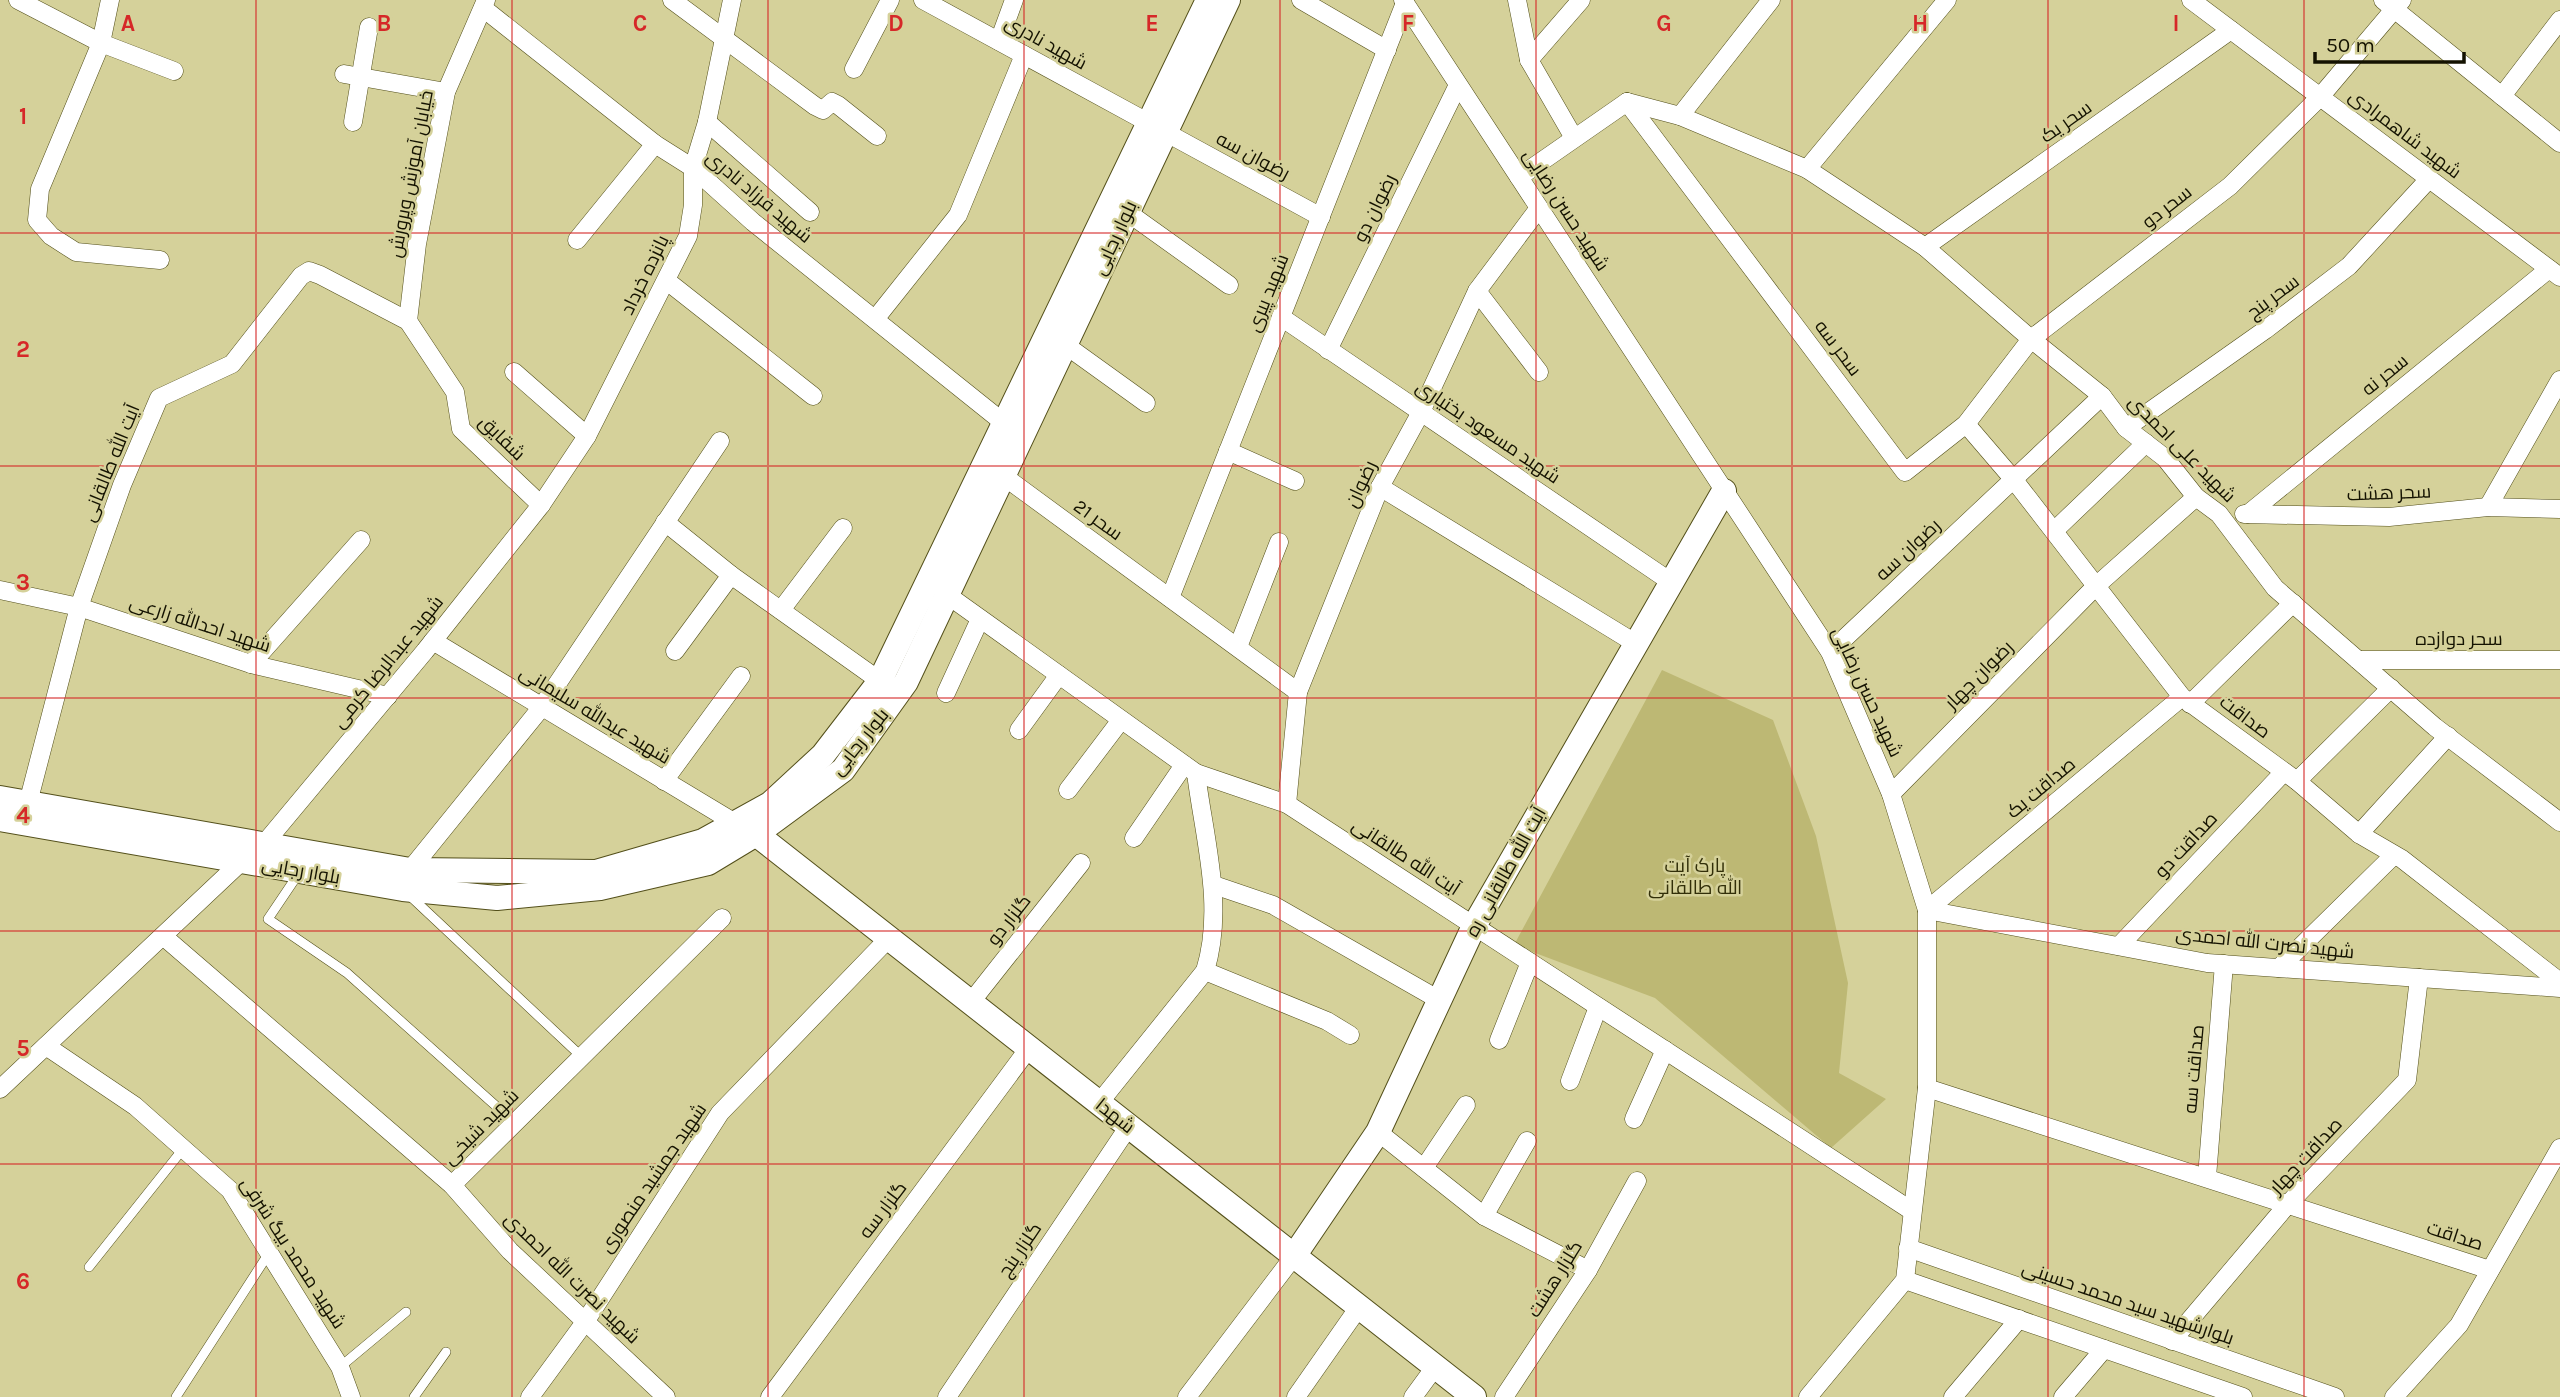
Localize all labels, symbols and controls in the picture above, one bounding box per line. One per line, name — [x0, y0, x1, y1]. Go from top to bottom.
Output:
text: A — [121, 10, 135, 37]
text: B — [377, 10, 391, 37]
text: C — [633, 10, 647, 37]
text: D — [888, 10, 904, 37]
text: E — [1145, 10, 1159, 37]
text: F — [1402, 10, 1414, 37]
text: G — [1656, 10, 1672, 37]
text: H — [1912, 10, 1928, 37]
text: I — [2172, 10, 2180, 37]
street label: شهید نادری — [1001, 11, 1091, 75]
scale bar — [2315, 21, 2464, 65]
text: 50 m — [2326, 33, 2375, 57]
street label: شهید شاهمرادی — [2345, 85, 2465, 183]
street label: خیابان آموزش وپرورش — [384, 89, 439, 260]
street label: سحر یک — [2036, 96, 2096, 148]
text: 1 — [19, 103, 27, 130]
street label: رضوان سه — [1212, 127, 1294, 185]
street label: شهید حسن رضایی — [1518, 145, 1614, 275]
street label: شهید فرزاد نادری — [702, 146, 816, 248]
street label: رضوان دو — [1349, 170, 1401, 246]
street label: سحر دو — [2138, 181, 2196, 233]
street label: بلوار رجایی — [1088, 197, 1142, 279]
street label: پانزده خرداد — [616, 232, 675, 319]
street label: شهید پیری — [1242, 251, 1294, 335]
street label: سحر پنج — [2242, 270, 2305, 325]
street label: سحر سه — [1810, 316, 1866, 380]
text: 2 — [16, 336, 30, 363]
street label: سحر نه — [2357, 350, 2413, 400]
street label: شهید مسعود بختیاری — [1412, 376, 1564, 488]
street label: شهید علی احمدی — [2124, 391, 2240, 507]
street label: آیت الله طالقانی — [76, 400, 145, 525]
street label: شقایق — [474, 411, 530, 466]
street label: رضوان — [1341, 457, 1381, 511]
street label: سحر هشت — [2346, 481, 2432, 505]
street label: سحر 21 — [1069, 495, 1127, 545]
street label: رضوان سه — [1871, 514, 1945, 586]
text: 3 — [16, 569, 30, 596]
street label: شهید احدالله زارعی — [127, 589, 274, 657]
street label: شهید عبدالرضا کرمی — [328, 591, 448, 733]
street label: شهید حسن رضایی — [1827, 623, 1907, 761]
street label: سحر دوازده — [2415, 628, 2503, 650]
street label: رضوان چهار — [1940, 636, 2018, 715]
street label: شهید عبدالله سلیمانی — [515, 659, 676, 769]
street label: صداقت — [2215, 691, 2275, 743]
street label: بلوار رجایی — [826, 704, 894, 780]
street label: صداقت یک — [2002, 753, 2080, 823]
text: 4 — [16, 802, 30, 829]
street label: آیت الله طالقانی ره — [1459, 802, 1551, 941]
street label: صداقت دو — [2150, 808, 2222, 882]
street label: آیت الله طالقانی — [1348, 812, 1465, 900]
street label: بلوار رجایی — [260, 853, 342, 889]
park label: پارک آیت الله طالقانی — [1648, 855, 1742, 899]
street label: گلزار دو — [982, 890, 1036, 950]
street label: شهید نصرت الله احمدی — [2174, 921, 2356, 963]
street label: صداقت سه — [2179, 1024, 2209, 1114]
text: 5 — [16, 1035, 30, 1062]
street label: شهید شیخی — [439, 1085, 523, 1169]
street label: شهدا — [1091, 1094, 1139, 1138]
street label: شهید جمشید منصوری — [595, 1099, 711, 1257]
street label: صداقت چهار — [2264, 1113, 2348, 1200]
street label: شهید محمد بیگ شرفی — [236, 1173, 350, 1333]
street label: گلزار سه — [854, 1177, 912, 1243]
street label: شهید نصرت الله احمدی — [500, 1206, 646, 1348]
street label: صداقت — [2424, 1217, 2486, 1255]
street label: گلزار پنج — [994, 1218, 1048, 1283]
street label: گلزار هشت — [1523, 1237, 1587, 1321]
street label: بلوارشهید سید محمد حسینی — [2019, 1256, 2237, 1350]
text: 6 — [16, 1268, 30, 1295]

